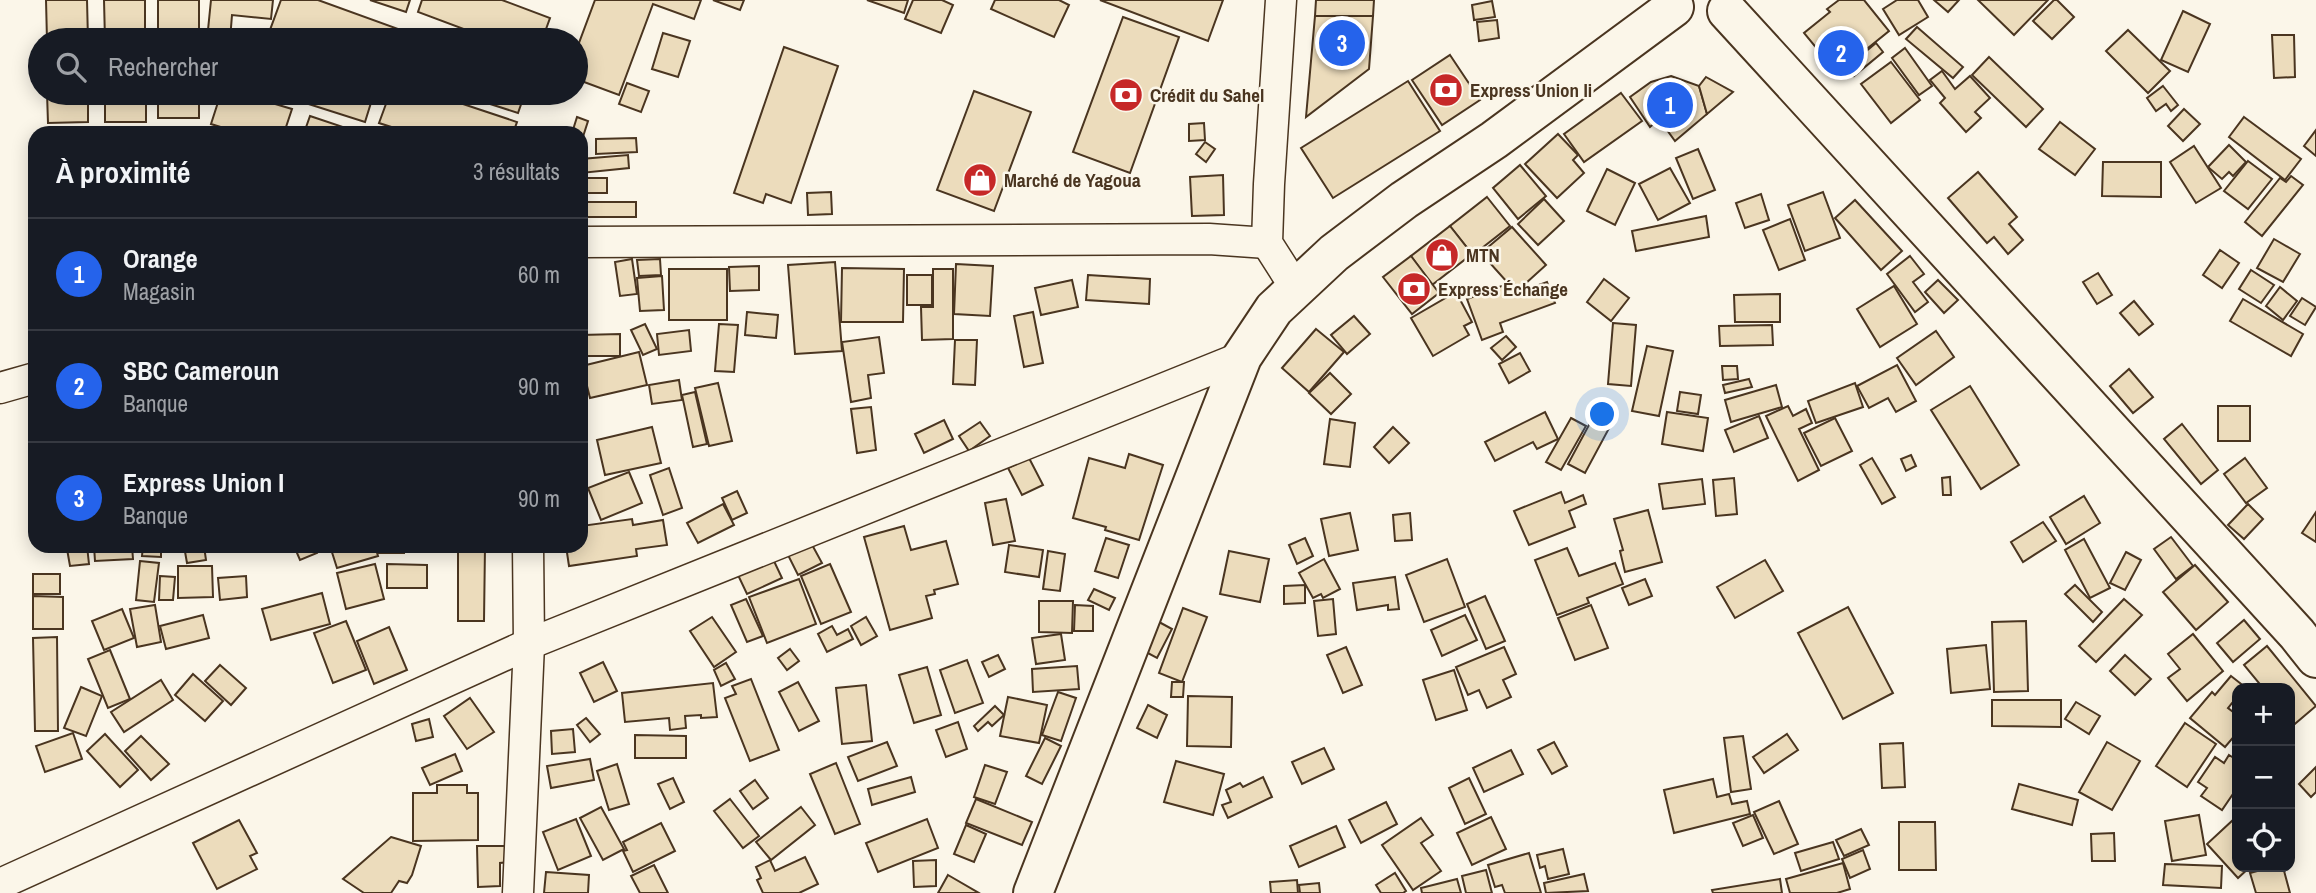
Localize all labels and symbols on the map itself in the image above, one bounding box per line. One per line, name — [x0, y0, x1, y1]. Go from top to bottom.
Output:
pin: 3 — [1319, 17, 1365, 69]
pin: 2 — [1818, 27, 1864, 79]
bank icon: Express Union Ii — [1427, 71, 1465, 109]
bank icon: Crédit du Sahel — [1107, 76, 1145, 114]
place label: Express Union Ii — [1470, 77, 1592, 103]
pin: 1 — [1647, 79, 1693, 131]
place label: Crédit du Sahel — [1150, 82, 1264, 108]
shop icon: Marché de Yagoua — [961, 161, 999, 199]
place label: Marché de Yagoua — [1004, 167, 1141, 193]
shop icon: MTN — [1423, 236, 1461, 274]
place label: MTN — [1466, 242, 1500, 268]
bank icon: Express Échange — [1395, 270, 1433, 308]
place label: Express Échange — [1438, 276, 1568, 302]
your location — [1585, 397, 1619, 431]

